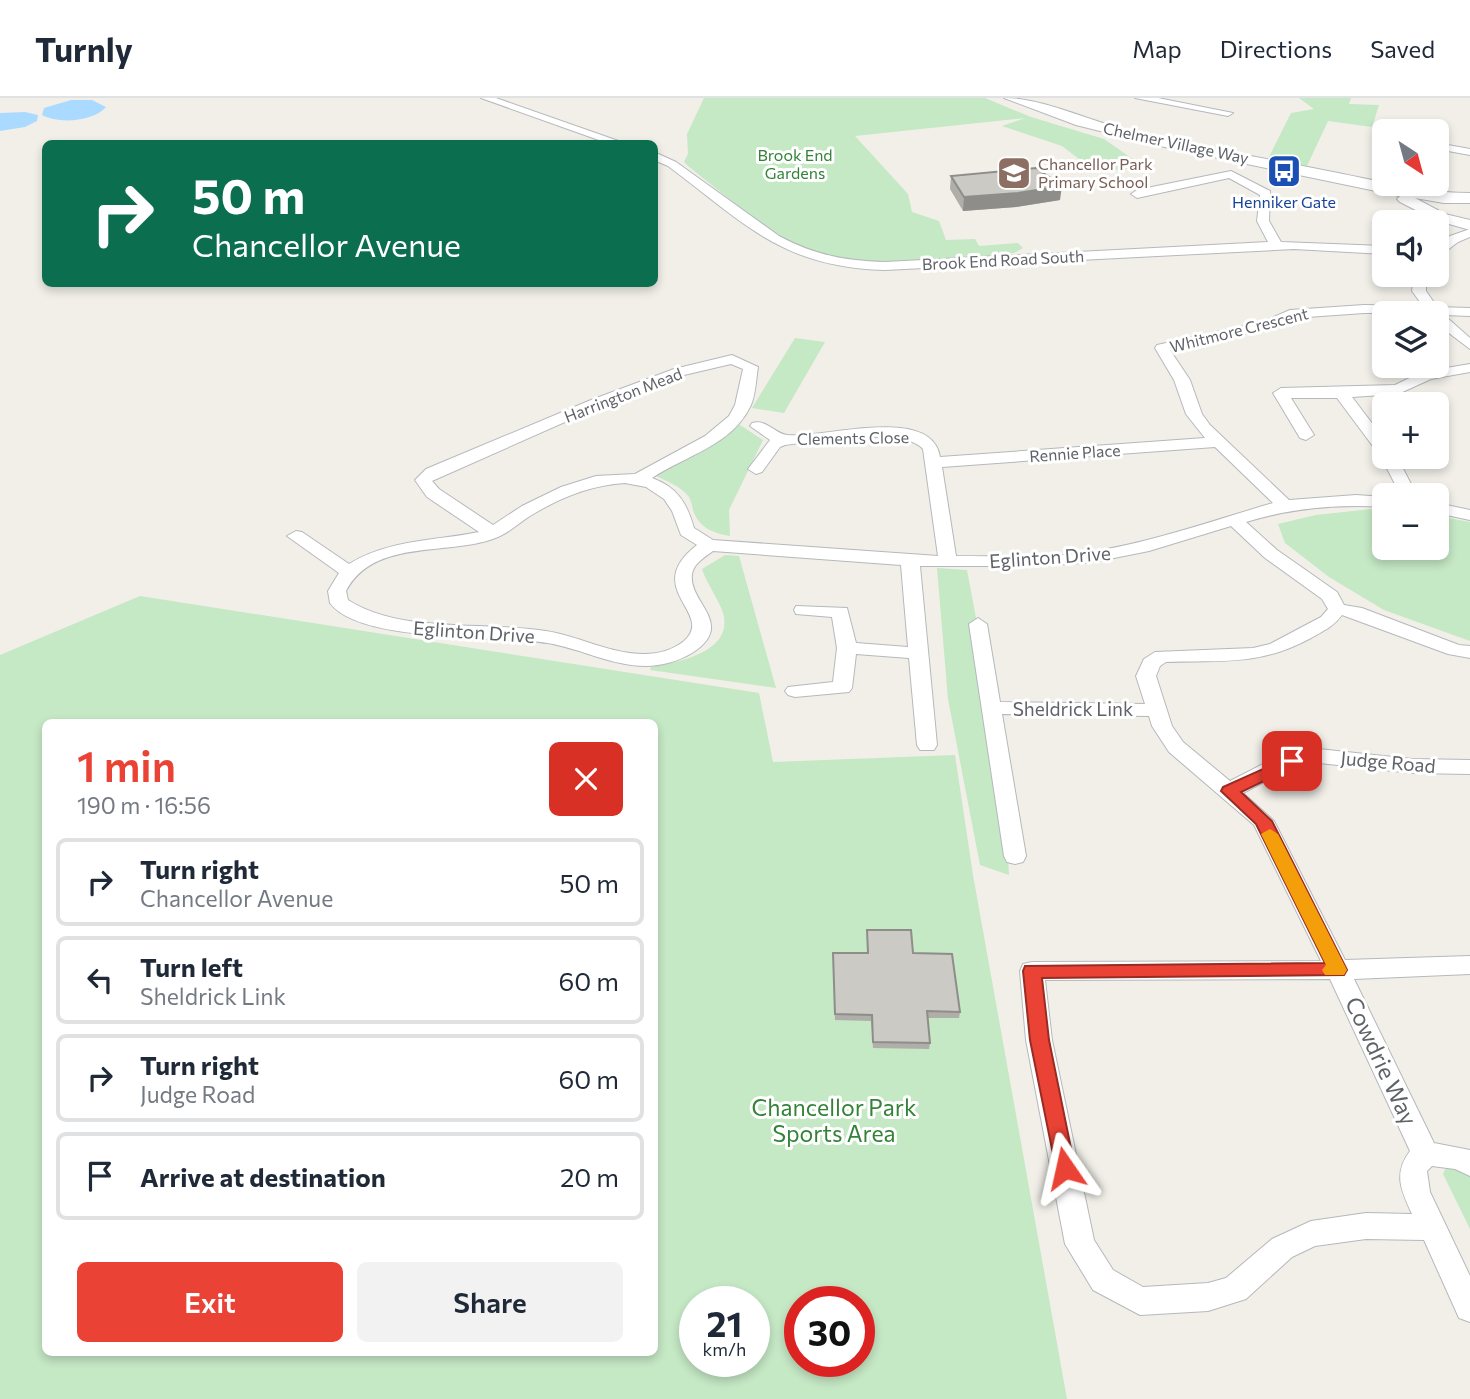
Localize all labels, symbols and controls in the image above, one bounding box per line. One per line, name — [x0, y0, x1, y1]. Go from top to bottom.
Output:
text: Turnly — [35, 28, 133, 69]
text: Map — [1132, 34, 1182, 63]
text: Directions — [1220, 34, 1332, 63]
text: Saved — [1370, 34, 1435, 63]
street label: Chelmer Village Way — [1102, 118, 1250, 167]
north arrow — [1372, 119, 1449, 196]
map controls — [1372, 119, 1449, 560]
park label: Brook End Gardens — [757, 145, 833, 182]
bus stop icon: Henniker Gate — [1265, 152, 1303, 190]
school or university icon: Chancellor Park Primary School — [995, 154, 1033, 192]
place label: Chancellor Park Primary School — [1038, 154, 1153, 191]
text: 50 m — [192, 164, 305, 224]
icon: right — [77, 168, 168, 259]
place label: Henniker Gate — [1232, 192, 1336, 211]
button: sound — [1372, 210, 1449, 287]
text: Chancellor Avenue — [192, 224, 461, 264]
street label: Brook End Road South — [921, 246, 1085, 273]
button: layers — [1372, 301, 1449, 378]
street label: Whitmore Crescent — [1168, 303, 1311, 356]
street label: Harrington Mead — [561, 363, 684, 426]
button: + — [1372, 392, 1449, 469]
street label: Clements Close — [797, 427, 909, 448]
street label: Rennie Place — [1029, 440, 1121, 465]
button: − — [1372, 483, 1449, 560]
street label: Eglinton Drive — [989, 541, 1111, 572]
street label: Eglinton Drive — [413, 616, 535, 647]
street label: Sheldrick Link — [1013, 697, 1133, 720]
pin — [1262, 731, 1322, 791]
text: 1 min — [77, 739, 176, 791]
button: close — [549, 742, 623, 816]
icon: arrive — [1273, 742, 1311, 780]
street label: Judge Road — [1340, 746, 1436, 777]
text: 190 m · 16:56 — [77, 791, 211, 819]
text: Turn right — [140, 853, 259, 884]
icon: right — [81, 863, 119, 901]
text: 50 m — [559, 867, 619, 898]
text: Chancellor Avenue — [140, 884, 333, 912]
text: Turn left — [140, 951, 243, 982]
icon: left — [81, 961, 119, 999]
text: 60 m — [559, 965, 619, 996]
text: Sheldrick Link — [140, 982, 286, 1010]
street label: Cowdrie Way — [1340, 992, 1424, 1129]
text: Turn right — [140, 1049, 259, 1080]
icon: right — [81, 1059, 119, 1097]
text: 60 m — [559, 1063, 619, 1094]
text: Judge Road — [140, 1080, 255, 1108]
park label: Chancellor Park Sports Area — [752, 1093, 917, 1147]
position arrow — [1028, 1131, 1102, 1205]
icon: arrive — [81, 1157, 119, 1195]
text: Arrive at destination — [140, 1161, 386, 1192]
text: 20 m — [560, 1161, 619, 1192]
button: Exit — [77, 1262, 343, 1342]
button: Share — [357, 1262, 623, 1342]
speed limit sign: 30 — [784, 1286, 875, 1377]
text: 21 — [707, 1301, 742, 1344]
text: km/h — [703, 1338, 746, 1360]

